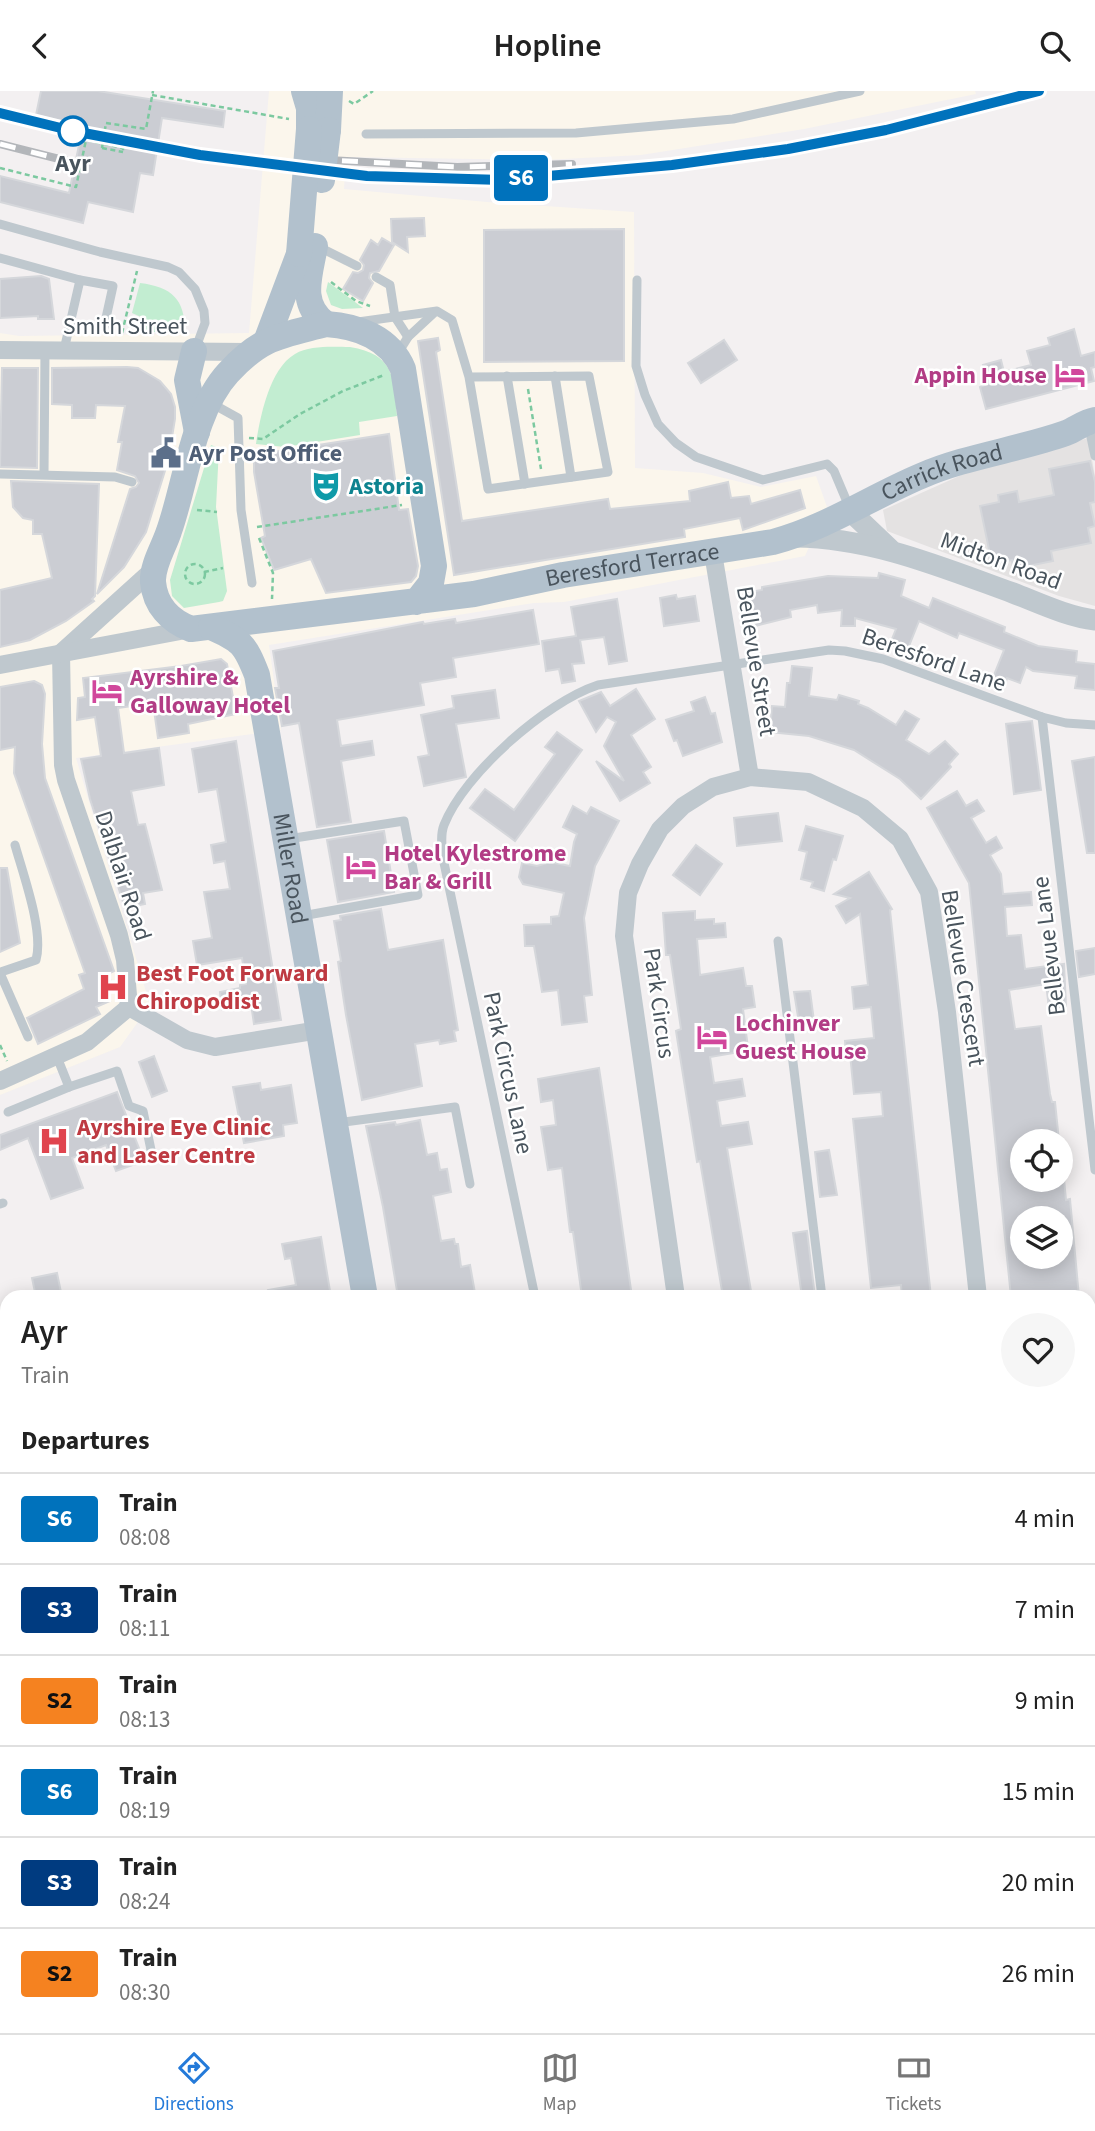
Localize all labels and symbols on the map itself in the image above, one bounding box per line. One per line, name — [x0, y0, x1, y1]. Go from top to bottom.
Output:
marker: Ayr — [58, 116, 88, 146]
place label: Ayr — [54, 146, 91, 181]
line badge: S6 — [490, 155, 552, 201]
street label: Smith Street — [63, 309, 187, 344]
place label: Appin House — [913, 358, 1047, 393]
hotel icon: Appin House — [1053, 358, 1087, 392]
street label: Carrick Road — [875, 434, 1006, 510]
public building icon: Ayr Post Office — [149, 436, 183, 470]
place label: Ayr Post Office — [188, 436, 342, 471]
theatre icon: Astoria — [309, 469, 343, 503]
place label: Astoria — [348, 469, 424, 504]
street label: Midton Road — [935, 523, 1067, 599]
street label: Beresford Terrace — [542, 533, 722, 596]
street label: Bellevue Street — [727, 583, 785, 739]
street label: Beresford Lane — [857, 619, 1011, 701]
place label: Ayrshire & Galloway Hotel — [129, 660, 290, 723]
hotel icon: Ayrshire & Galloway Hotel — [90, 674, 124, 708]
street label: Dalblair Road — [85, 806, 161, 946]
street label: Miller Road — [264, 810, 317, 927]
place label: Hotel Kylestrome Bar & Grill — [384, 836, 566, 899]
hotel icon: Hotel Kylestrome Bar & Grill — [344, 850, 378, 884]
street label: Bellevue Lane — [1023, 874, 1075, 1018]
street label: Bellevue Crescent — [932, 887, 994, 1069]
street label: Park Circus — [634, 945, 684, 1061]
place label: Best Foot Forward Chiropodist — [136, 956, 328, 1019]
hospital icon: Best Foot Forward Chiropodist — [96, 970, 130, 1004]
street label: Park Circus Lane — [474, 989, 542, 1157]
place label: Lochinver Guest House — [735, 1006, 867, 1069]
hotel icon: Lochinver Guest House — [695, 1020, 729, 1054]
place label: Ayrshire Eye Clinic and Laser Centre — [76, 1110, 271, 1173]
hospital icon: Ayrshire Eye Clinic and Laser Centre — [37, 1124, 71, 1158]

